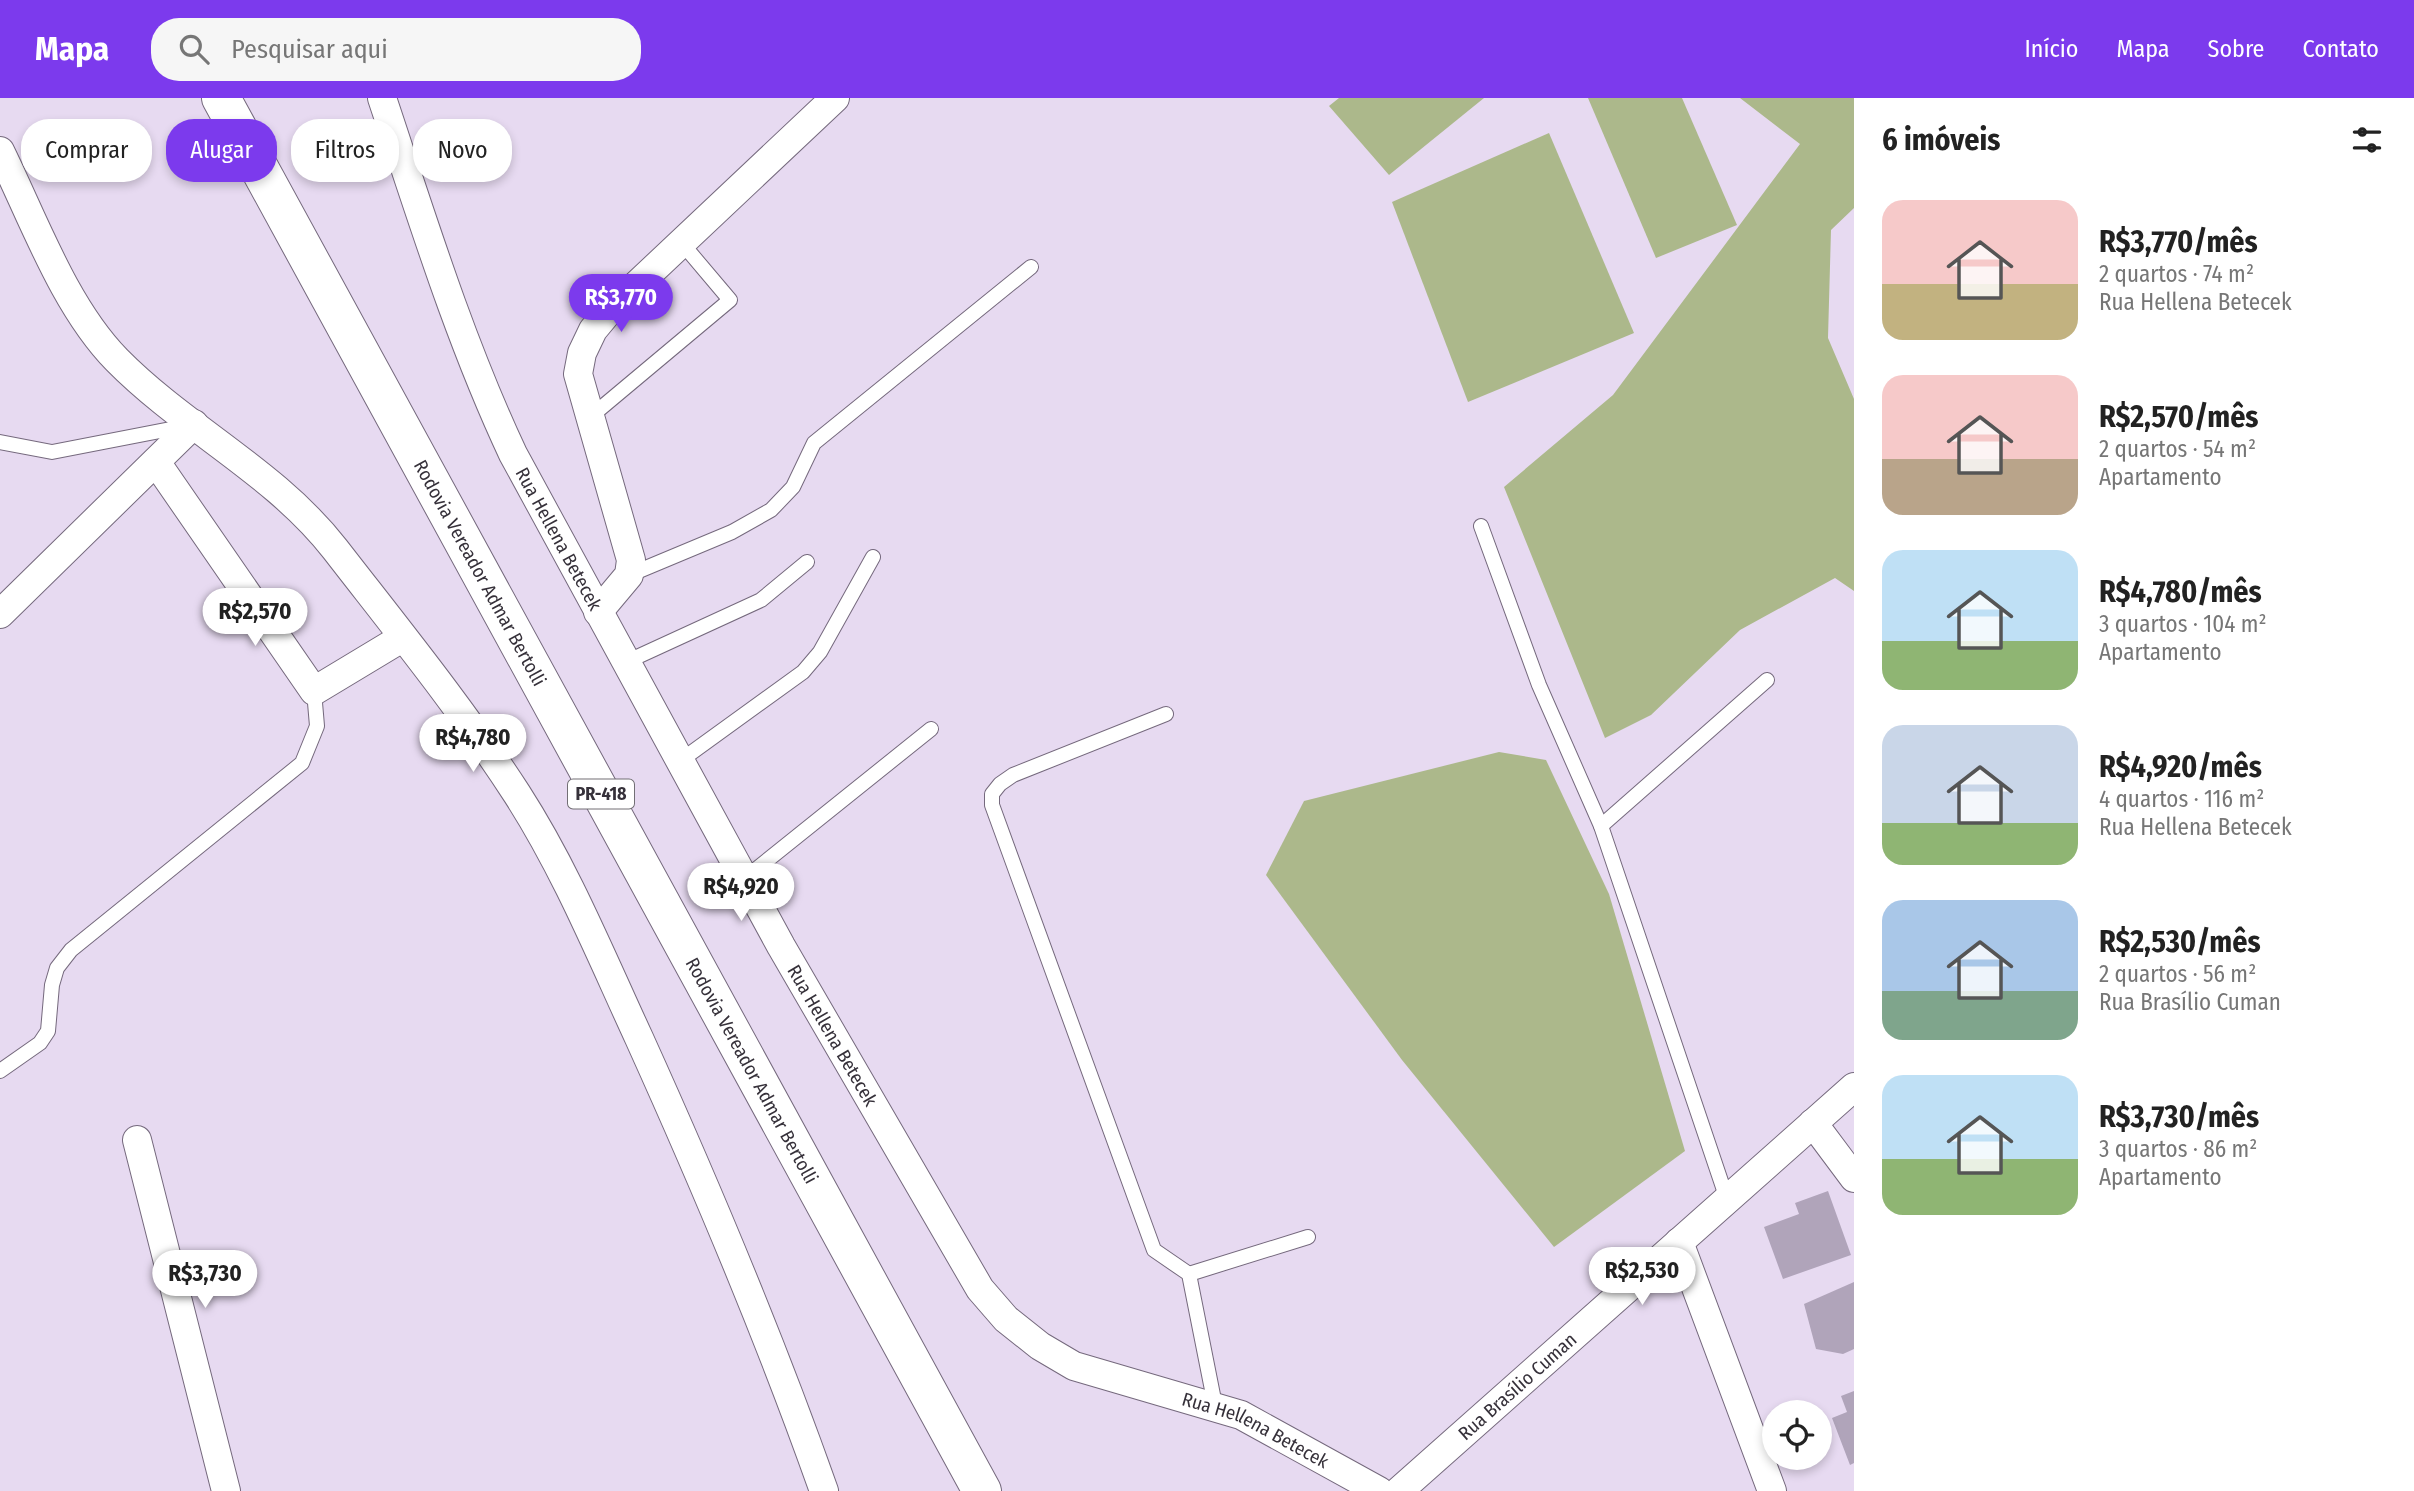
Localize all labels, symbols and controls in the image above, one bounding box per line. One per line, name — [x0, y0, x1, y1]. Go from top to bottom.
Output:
search box — [151, 18, 641, 81]
text: Mapa — [35, 29, 109, 69]
icon: search — [175, 30, 213, 68]
text: Pesquisar aqui — [231, 34, 388, 65]
text: Início — [2025, 35, 2078, 63]
text: Mapa — [2116, 35, 2170, 63]
text: Sobre — [2208, 35, 2264, 63]
text: Contato — [2302, 35, 2379, 63]
chip: Comprar — [21, 119, 152, 182]
chip: Alugar — [166, 119, 277, 182]
chip: Filtros — [291, 119, 399, 182]
chip: Novo — [413, 119, 512, 182]
icon: filters — [2348, 121, 2386, 159]
text: 6 imóveis — [1882, 122, 2000, 158]
text: R$3,770/mês — [2099, 224, 2258, 260]
icon: home — [1938, 228, 2022, 312]
text: 2 quartos · 74 m² — [2099, 260, 2254, 288]
pin: R$3,770 — [556, 274, 686, 334]
text: R$3,770 — [585, 283, 657, 311]
text: Rua Hellena Betecek — [2099, 288, 2292, 316]
text: R$2,570/mês — [2099, 399, 2259, 435]
icon: home — [1938, 403, 2022, 487]
text: 2 quartos · 54 m² — [2099, 435, 2256, 463]
street label: Rodovia Vereador Admar Bertolli — [409, 456, 551, 690]
street label: Rua Hellena Betecek — [511, 463, 607, 614]
text: Apartamento — [2099, 463, 2222, 491]
text: R$4,780/mês — [2099, 574, 2262, 610]
icon: home — [1938, 578, 2022, 662]
pin: R$2,570 — [190, 588, 320, 648]
text: R$2,570 — [219, 597, 291, 625]
text: 3 quartos · 104 m² — [2099, 610, 2267, 638]
text: Apartamento — [2099, 638, 2222, 666]
pin: R$4,780 — [408, 714, 538, 774]
text: R$4,780 — [435, 723, 511, 751]
text: R$4,920/mês — [2099, 749, 2262, 785]
icon: home — [1938, 753, 2022, 837]
road number: PR-418 — [568, 780, 634, 808]
text: 4 quartos · 116 m² — [2099, 785, 2264, 813]
text: Rua Hellena Betecek — [2099, 813, 2292, 841]
pin: R$4,920 — [676, 864, 806, 923]
text: R$4,920 — [703, 872, 779, 900]
text: R$2,530/mês — [2099, 924, 2261, 960]
icon: home — [1938, 928, 2022, 1012]
street label: Rodovia Vereador Admar Bertolli — [681, 953, 823, 1187]
text: 2 quartos · 56 m² — [2099, 960, 2256, 988]
street label: Rua Hellena Betecek — [783, 961, 883, 1110]
text: Rua Brasílio Cuman — [2099, 988, 2281, 1016]
text: R$3,730/mês — [2099, 1099, 2259, 1135]
icon: home — [1938, 1103, 2022, 1187]
text: 3 quartos · 86 m² — [2099, 1135, 2257, 1163]
text: Apartamento — [2099, 1163, 2222, 1191]
pin: R$2,530 — [1577, 1248, 1707, 1307]
pin: R$3,730 — [140, 1250, 270, 1310]
text: R$2,530 — [1605, 1256, 1679, 1284]
text: R$3,730 — [168, 1259, 242, 1287]
street label: Rua Brasílio Cuman — [1453, 1328, 1581, 1445]
street label: Rua Hellena Betecek — [1180, 1387, 1333, 1473]
map controls — [1762, 1400, 1832, 1470]
button: locate — [1762, 1400, 1832, 1470]

